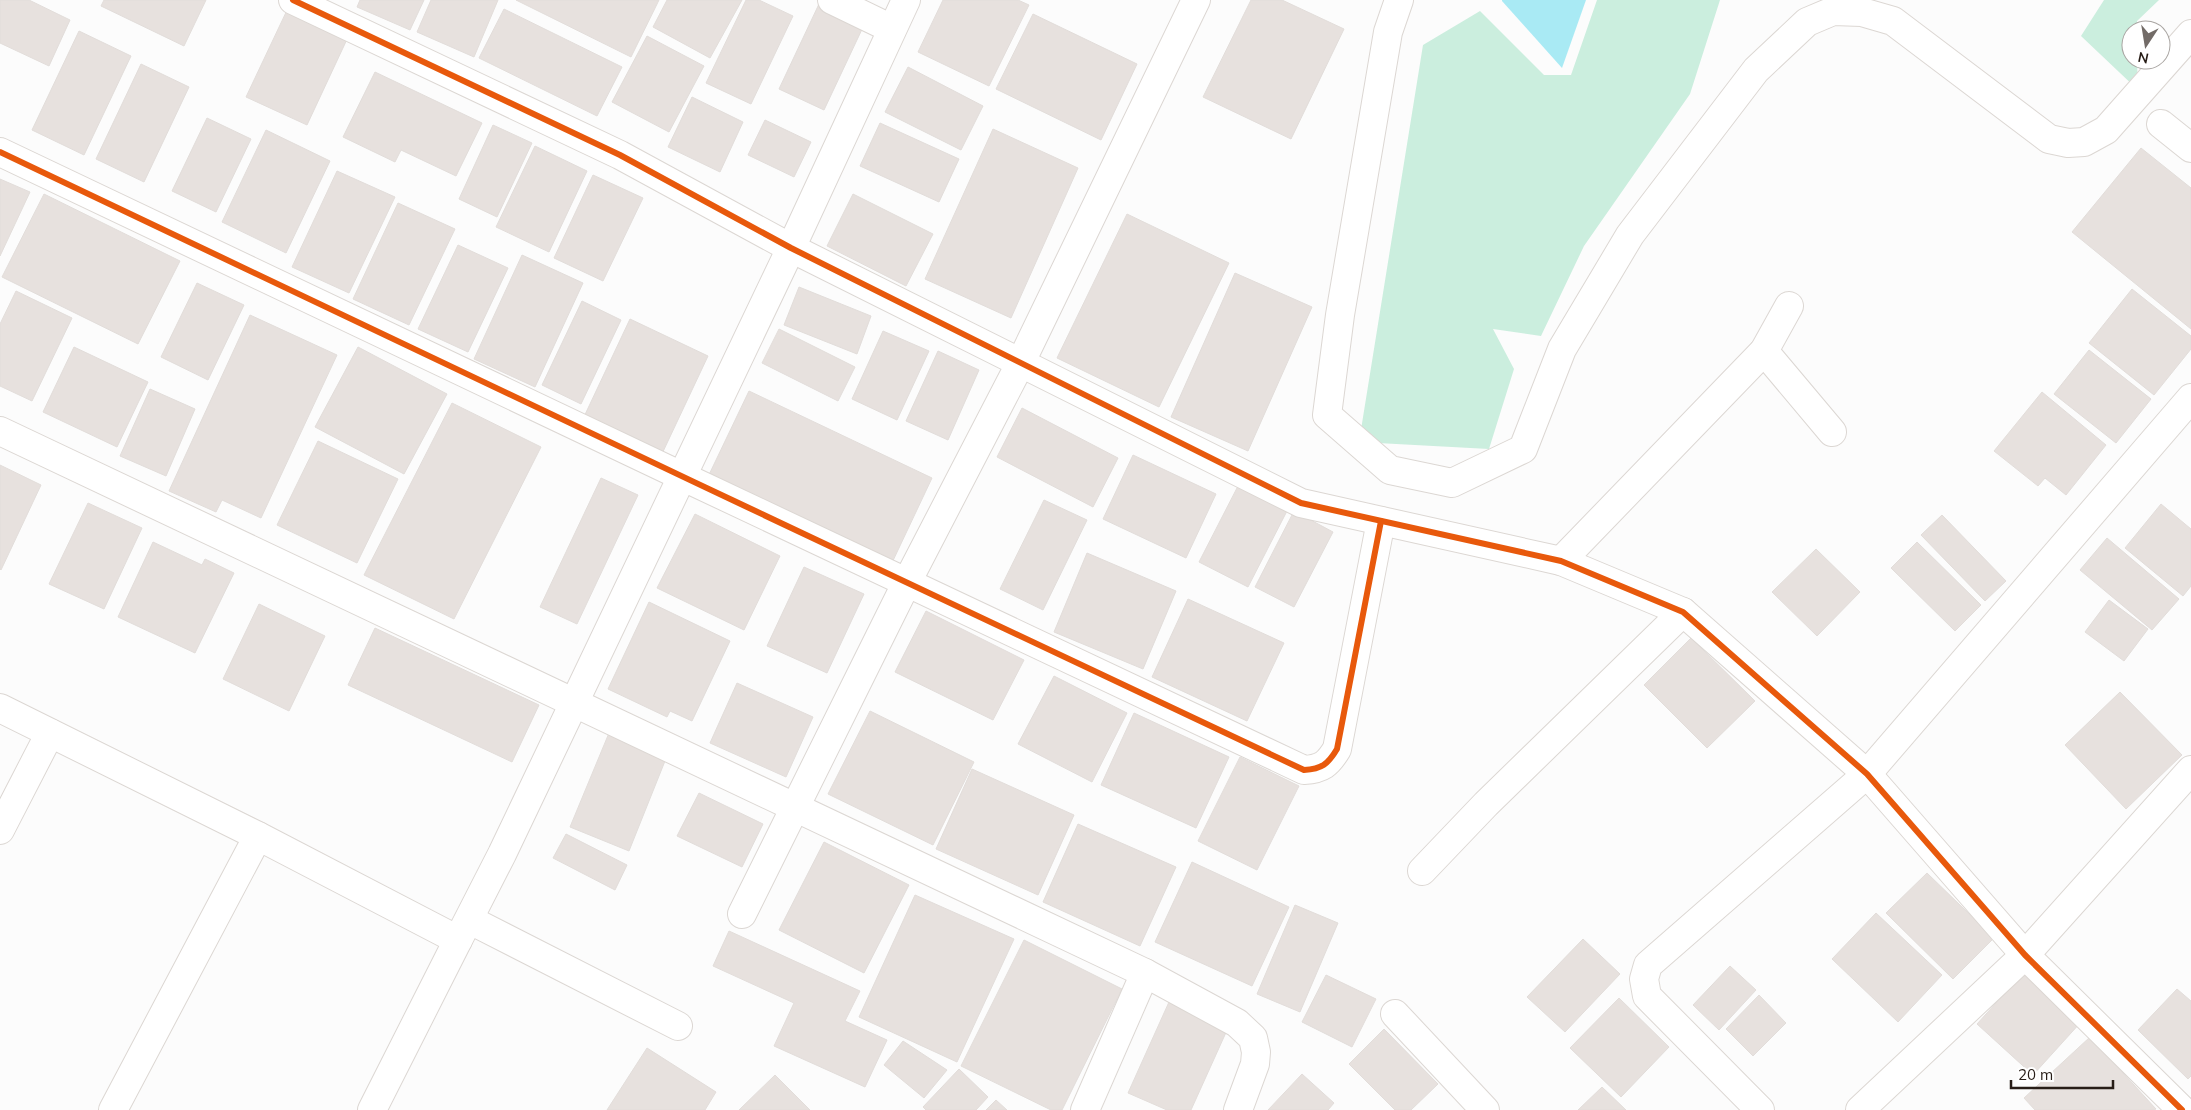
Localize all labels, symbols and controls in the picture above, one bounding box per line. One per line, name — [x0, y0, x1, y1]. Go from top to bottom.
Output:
north arrow — [2121, 20, 2171, 70]
text: N — [2136, 48, 2150, 68]
scale bar — [2011, 1058, 2114, 1090]
text: 20 m — [2018, 1065, 2053, 1084]

